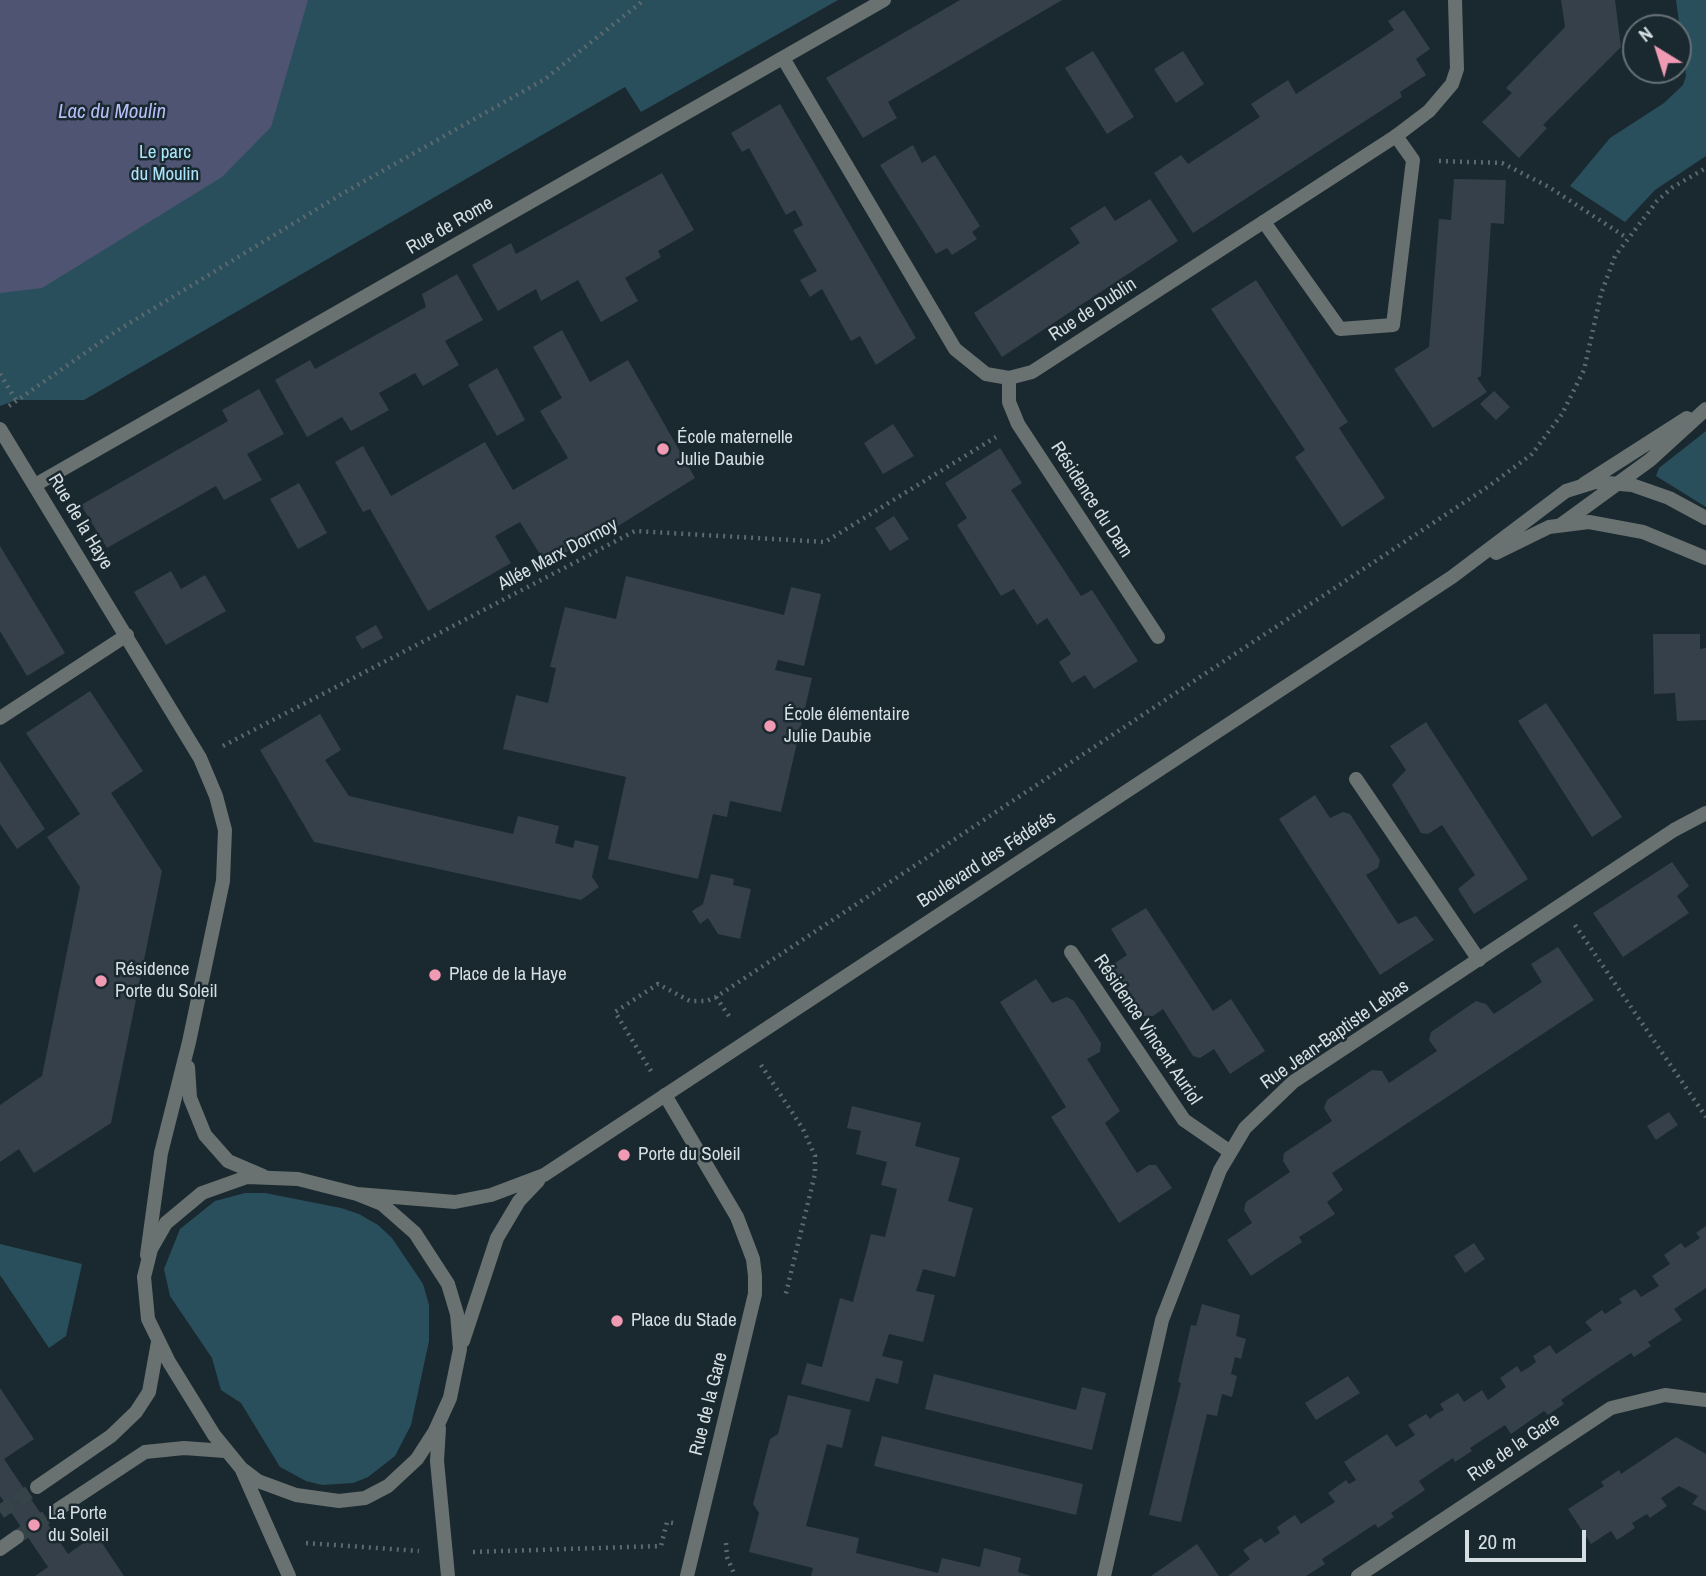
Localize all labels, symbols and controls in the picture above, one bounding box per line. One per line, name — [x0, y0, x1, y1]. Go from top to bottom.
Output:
north arrow — [1622, 14, 1692, 84]
text: N — [1633, 20, 1658, 48]
water label: Lac du Moulin — [58, 99, 166, 125]
park label: Le parc du Moulin — [131, 142, 199, 186]
street label: Rue de Rome — [403, 192, 497, 260]
street label: Rue de Dublin — [1045, 273, 1141, 347]
place label: École maternelle Julie Daubie — [677, 427, 793, 471]
street label: Résidence du Dam — [1045, 438, 1137, 562]
marker: École maternelle Julie Daubie — [655, 441, 671, 457]
street label: Rue de la Haye — [43, 470, 117, 574]
street label: Allée Marx Dormoy — [494, 514, 622, 596]
place label: École élémentaire Julie Daubie — [784, 704, 910, 748]
marker: École élémentaire Julie Daubie — [762, 718, 778, 734]
street label: Boulevard des Fédérés — [914, 807, 1060, 913]
street label: Résidence Vincent Auriol — [1088, 950, 1206, 1110]
place label: Résidence Porte du Soleil — [115, 959, 217, 1003]
place label: Place de la Haye — [449, 964, 567, 986]
marker: Place de la Haye — [427, 967, 443, 983]
marker: Résidence Porte du Soleil — [93, 973, 109, 989]
street label: Rue Jean-Baptiste Lebas — [1256, 975, 1414, 1095]
place label: Porte du Soleil — [638, 1144, 740, 1166]
marker: Porte du Soleil — [616, 1147, 632, 1163]
place label: Place du Stade — [631, 1310, 737, 1332]
marker: Place du Stade — [609, 1313, 625, 1329]
street label: Rue de la Gare — [685, 1350, 733, 1458]
street label: Rue de la Gare — [1464, 1409, 1564, 1487]
place label: La Porte du Soleil — [48, 1503, 109, 1547]
scale bar — [1468, 1516, 1589, 1560]
marker: La Porte du Soleil — [26, 1517, 42, 1533]
text: 20 m — [1478, 1527, 1516, 1556]

